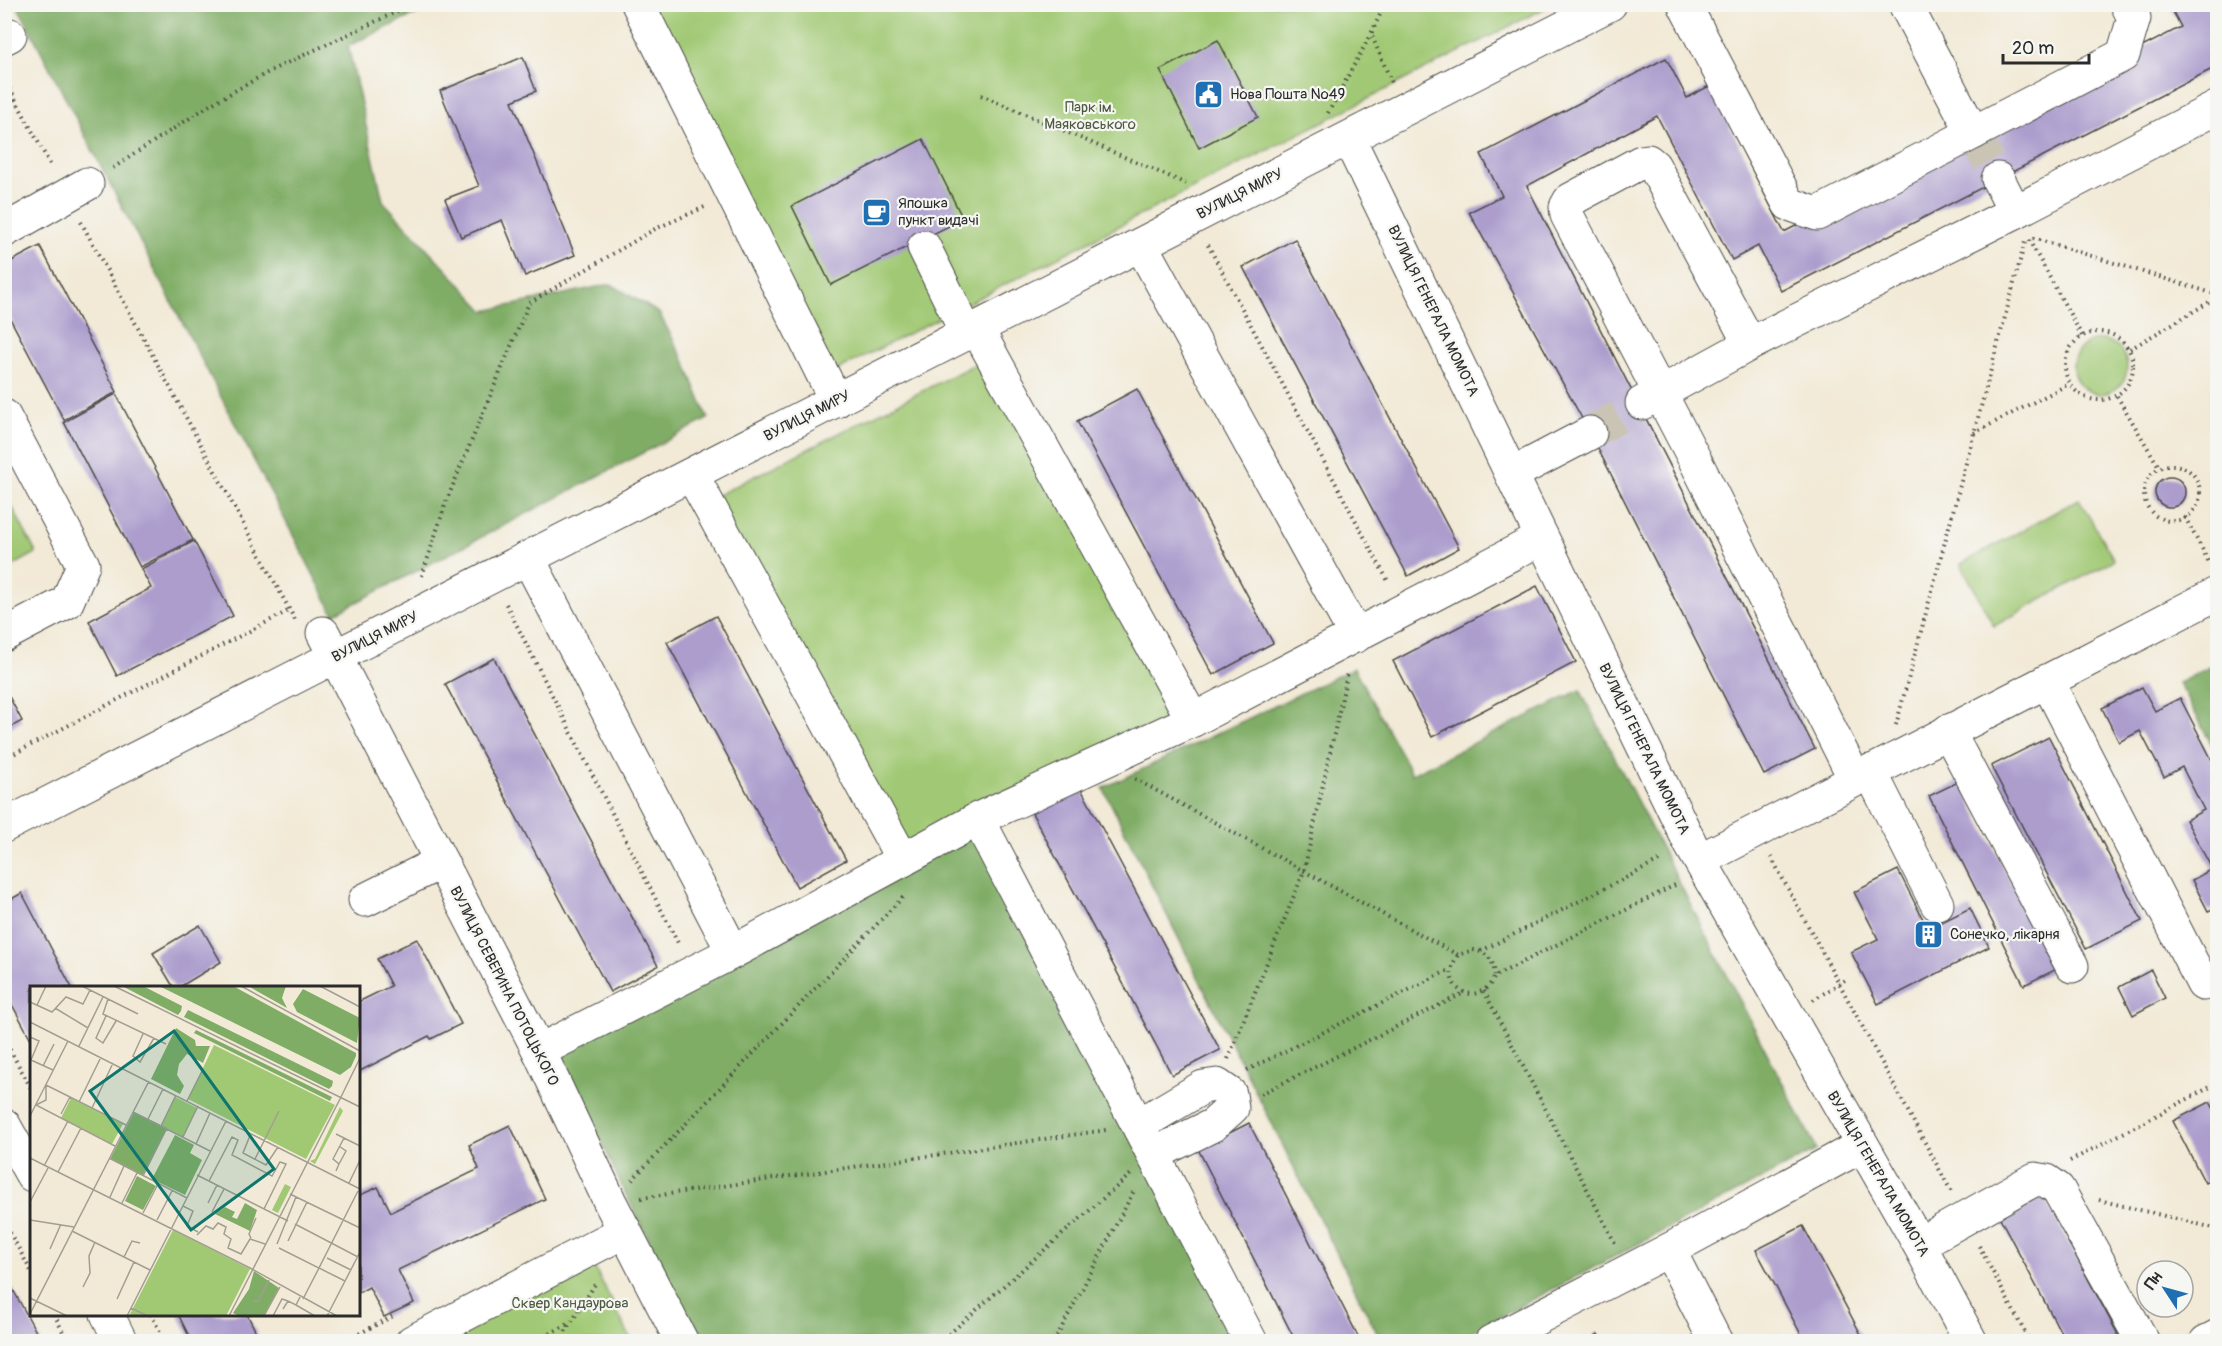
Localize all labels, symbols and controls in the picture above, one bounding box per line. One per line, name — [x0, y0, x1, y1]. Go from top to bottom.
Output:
scale bar — [2003, 27, 2088, 65]
text: 20 m — [2012, 37, 2054, 60]
public building icon: Нова Пошта №49 — [1193, 78, 1225, 110]
place label: Нова Пошта №49 — [1230, 85, 1345, 104]
park label: Парк ім. Маяковського — [1044, 98, 1136, 134]
street label: ВУЛИЦЯ МИРУ — [1194, 164, 1286, 224]
place label: Япошка пункт видачі — [898, 194, 979, 230]
cafe icon: Япошка пункт видачі — [861, 196, 893, 228]
street label: ВУЛИЦЯ ГЕНЕРАЛА МОМОТА — [1383, 222, 1483, 400]
street label: ВУЛИЦЯ МИРУ — [761, 386, 853, 446]
street label: ВУЛИЦЯ МИРУ — [329, 607, 421, 667]
street label: ВУЛИЦЯ ГЕНЕРАЛА МОМОТА — [1594, 660, 1694, 838]
street label: ВУЛИЦЯ СЕВЕРИНА ПОТОЦЬКОГО — [445, 883, 563, 1089]
building icon: Сонечко, лікарня — [1913, 918, 1945, 950]
place label: Сонечко, лікарня — [1950, 925, 2060, 944]
inset map — [30, 986, 360, 1316]
street label: ВУЛИЦЯ ГЕНЕРАЛА МОМОТА — [1823, 1088, 1933, 1260]
north arrow — [2135, 1259, 2195, 1319]
text: Пн — [2140, 1268, 2167, 1294]
park label: Сквер Кандаурова — [511, 1294, 629, 1313]

